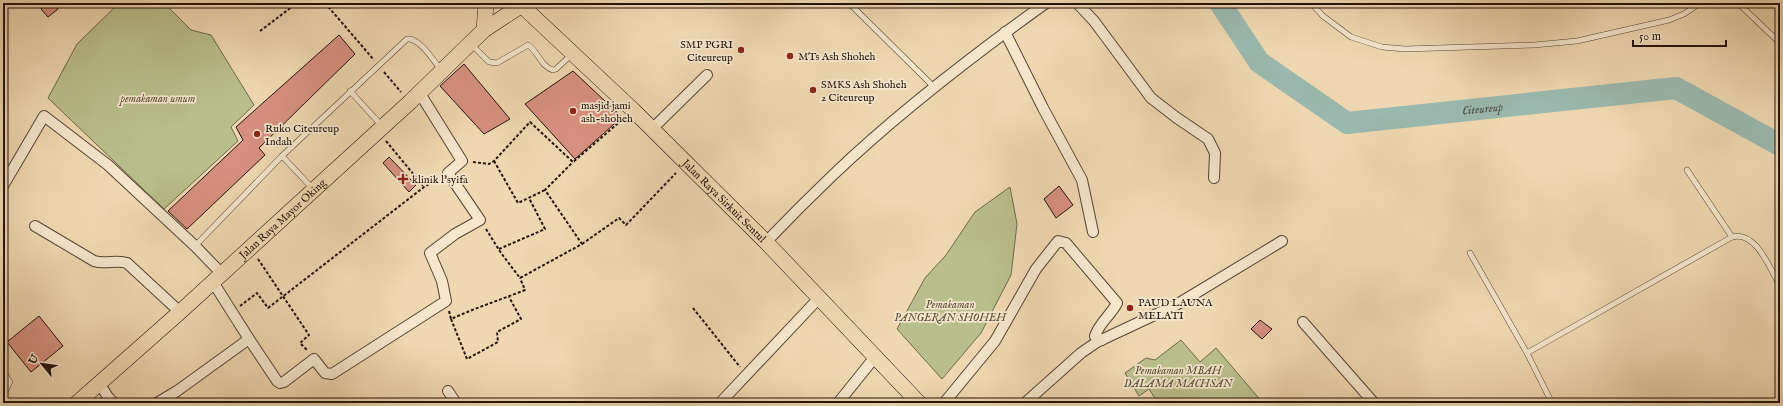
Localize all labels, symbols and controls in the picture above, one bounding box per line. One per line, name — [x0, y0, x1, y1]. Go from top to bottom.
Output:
scale bar — [1633, 22, 1726, 48]
text: 50 m — [1639, 29, 1661, 44]
place label: SMP PGRI Citeureup — [680, 38, 733, 65]
marker: SMP PGRI Citeureup — [736, 45, 746, 55]
place label: MTs Ash Shoheh — [798, 50, 876, 64]
marker: MTs Ash Shoheh — [785, 51, 795, 61]
place label: SMKS Ash Shoheh 2 Citeureup — [821, 78, 907, 105]
marker: SMKS Ash Shoheh 2 Citeureup — [808, 85, 818, 95]
park label: pemakaman umum — [119, 92, 196, 106]
place label: masjid jami ash-shoheh — [581, 99, 633, 126]
water label: Citeureup — [1461, 99, 1504, 119]
marker: masjid jami ash-shoheh — [568, 106, 578, 116]
place label: Ruko Citeureup Indah — [265, 122, 339, 149]
marker: Ruko Citeureup Indah — [252, 129, 262, 139]
street label: Jalan Raya Sirkuit Sentul — [677, 155, 769, 246]
marker: klinik l'syifa — [397, 173, 409, 185]
place label: klinik l'syifa — [412, 173, 468, 187]
street label: Jalan Raya Mayor Oking — [235, 175, 330, 264]
place label: PAUD LAUNA MELATI — [1138, 296, 1213, 323]
park label: Pemakaman PANGERAN SHOHEH — [894, 298, 1007, 325]
marker: PAUD LAUNA MELATI — [1125, 303, 1135, 313]
north arrow — [22, 344, 62, 384]
text: U — [25, 352, 43, 368]
park label: Pemakaman MBAH DALAMA MACHSAN — [1124, 364, 1234, 391]

